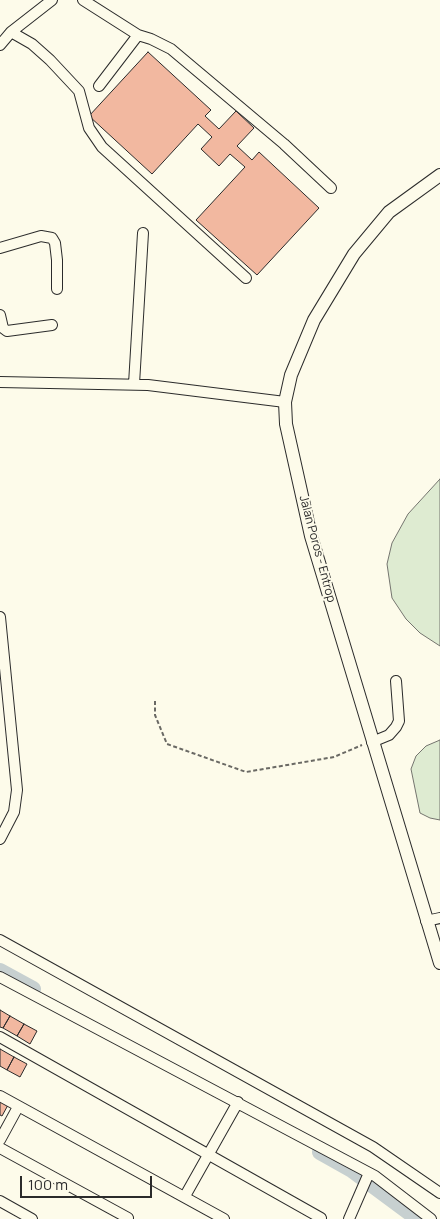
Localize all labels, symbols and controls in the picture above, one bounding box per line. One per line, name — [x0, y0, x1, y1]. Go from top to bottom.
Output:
street label: Jalan Poros - Entrop — [296, 494, 338, 604]
scale bar — [22, 1166, 155, 1198]
text: 100 m — [28, 1174, 68, 1195]

